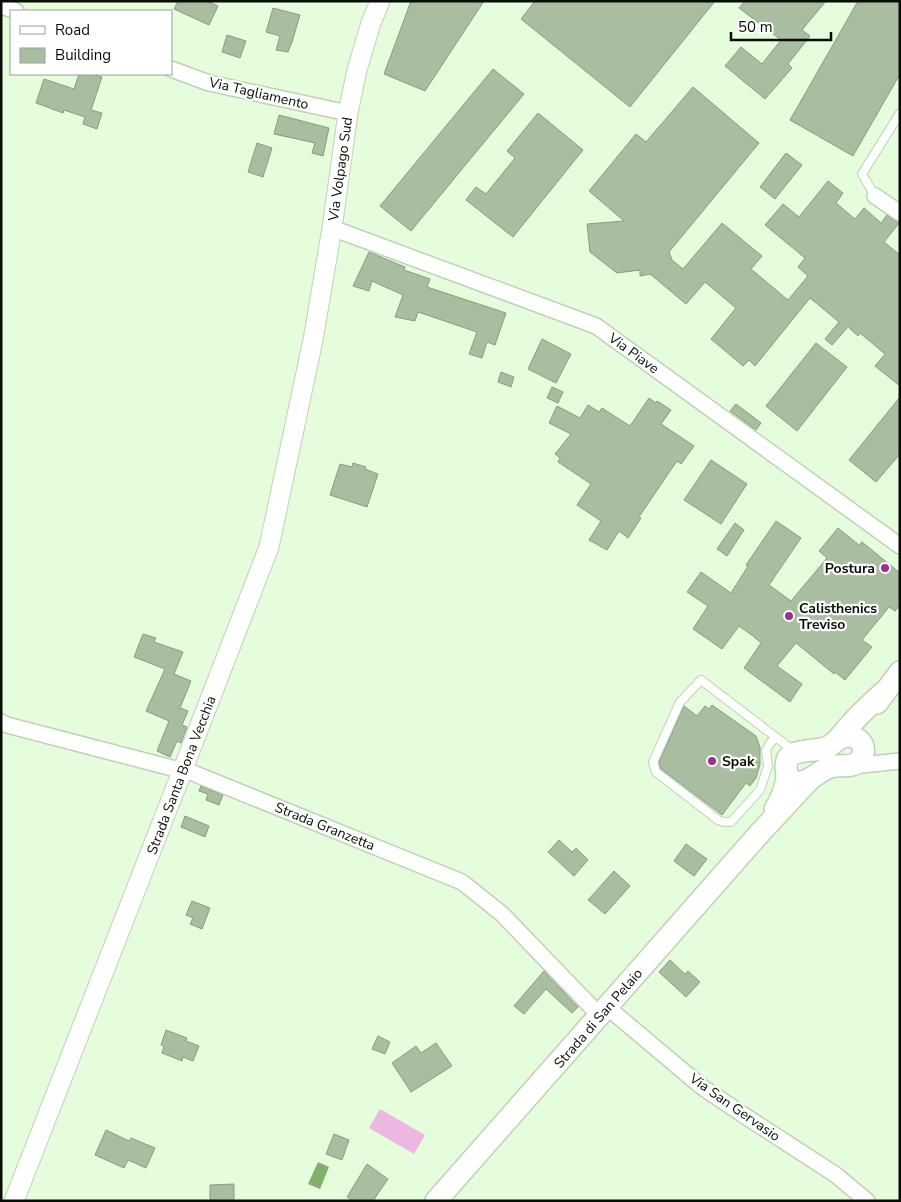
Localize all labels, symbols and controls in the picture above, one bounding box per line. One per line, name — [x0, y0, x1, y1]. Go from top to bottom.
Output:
legend — [10, 10, 172, 75]
scale bar — [731, 10, 831, 42]
text: 50 m — [738, 17, 773, 37]
text: Road — [55, 20, 90, 40]
text: Building — [55, 45, 111, 65]
street label: Via Tagliamento — [206, 73, 311, 114]
street label: Via Volpago Sud — [324, 116, 357, 223]
street label: Via Piave — [604, 328, 663, 378]
place label: Postura — [825, 559, 875, 578]
marker: Postura — [879, 562, 891, 574]
place label: Calisthenics Treviso — [799, 599, 877, 634]
marker: Calisthenics Treviso — [783, 610, 795, 622]
street label: Strada Santa Bona Vecchia — [142, 693, 221, 857]
place label: Spak — [722, 752, 755, 771]
marker: Spak — [706, 755, 718, 767]
street label: Strada Granzetta — [272, 798, 378, 855]
street label: Strada di San Pelaio — [550, 964, 647, 1072]
street label: Via San Gervasio — [685, 1068, 784, 1146]

